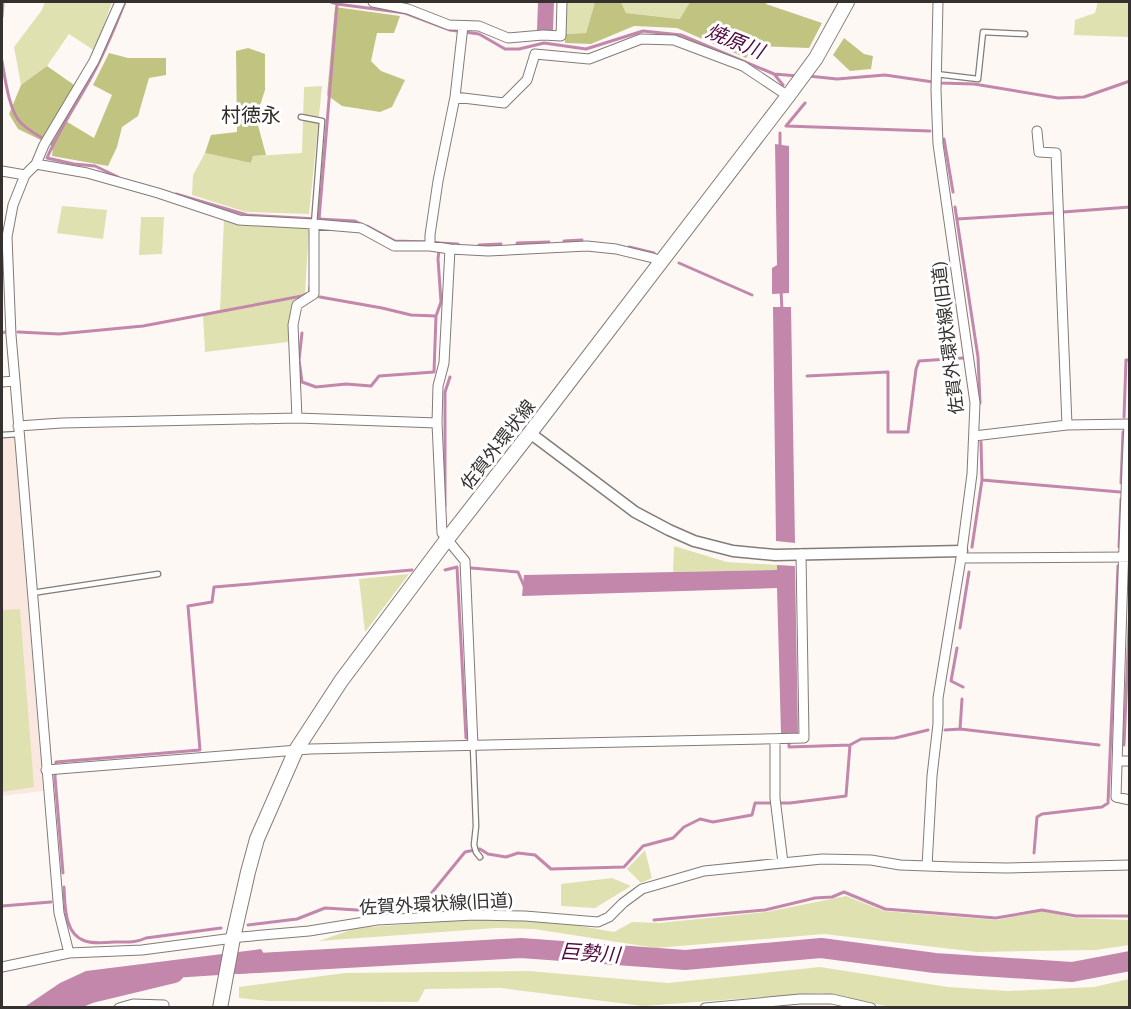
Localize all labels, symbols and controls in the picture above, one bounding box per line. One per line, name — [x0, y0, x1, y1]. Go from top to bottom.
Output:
water label: 焼原川 — [702, 17, 770, 65]
district label: 村徳永 — [221, 101, 281, 128]
street label: 佐賀外環状線(旧道) — [926, 260, 969, 416]
street label: 佐賀外環状線 — [455, 394, 541, 495]
street label: 佐賀外環状線(旧道) — [359, 887, 514, 920]
water label: 巨勢川 — [559, 937, 623, 968]

